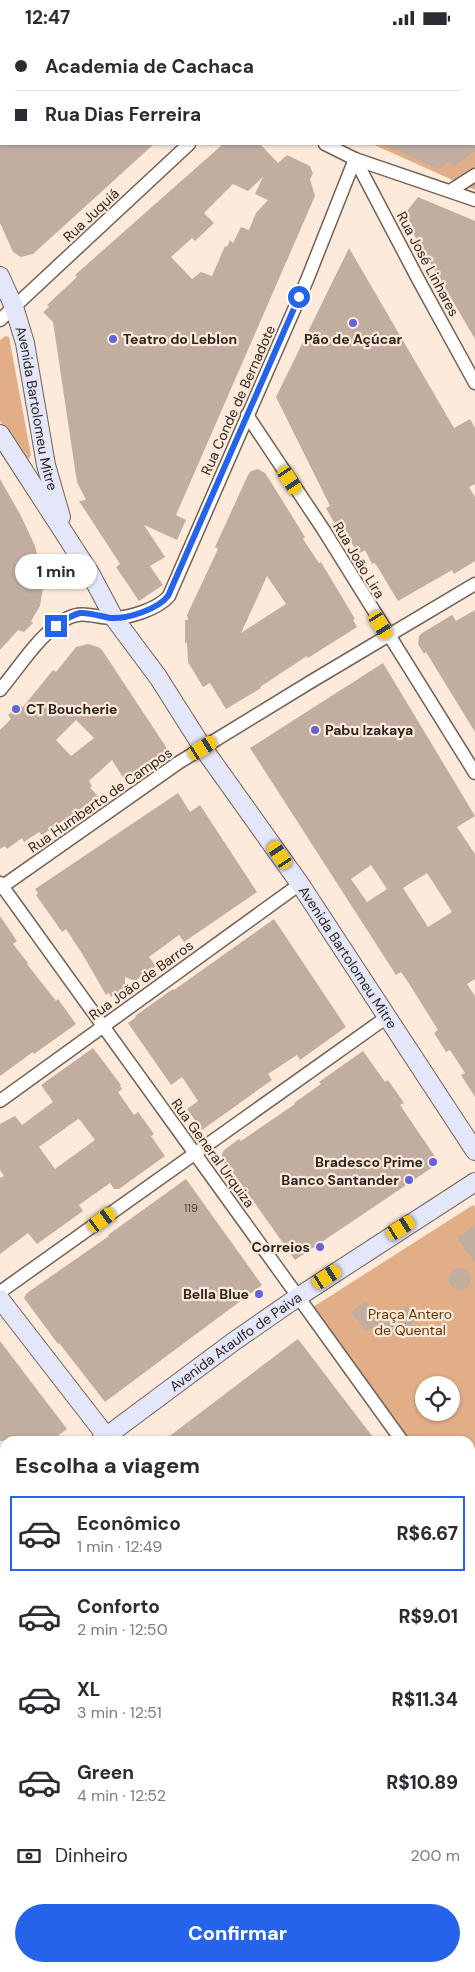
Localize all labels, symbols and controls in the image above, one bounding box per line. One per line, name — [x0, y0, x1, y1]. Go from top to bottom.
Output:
text: 12:47 — [25, 5, 70, 30]
text: Academia de Cachaca — [45, 54, 254, 79]
text: Rua Dias Ferreira — [45, 102, 201, 127]
street label: Rua Juquiá — [59, 184, 123, 246]
street label: Rua José Linhares — [393, 209, 463, 319]
route start — [288, 286, 310, 308]
marker: Pão de Açúcar — [347, 317, 359, 329]
street label: Rua Conde de Bernadote — [197, 322, 279, 478]
street label: Avenida Bartolomeu Mitre — [11, 324, 62, 493]
place label: Teatro do Leblon — [123, 330, 237, 348]
place label: Pão de Açúcar — [304, 330, 402, 348]
marker: Teatro do Leblon — [107, 333, 119, 345]
car — [275, 463, 304, 497]
street label: Rua João Lira — [329, 518, 389, 602]
callout: 1 min — [15, 553, 97, 589]
text: 1 min — [36, 561, 76, 582]
car — [366, 608, 395, 642]
route end — [45, 615, 67, 637]
place label: CT Boucherie — [26, 700, 118, 718]
marker: CT Boucherie — [10, 703, 22, 715]
place label: Pabu Izakaya — [325, 721, 413, 739]
marker: Pabu Izakaya — [309, 724, 321, 736]
car — [186, 734, 219, 762]
street label: Rua Humberto de Campos — [25, 743, 175, 857]
car — [265, 838, 294, 872]
street label: Avenida Bartolomeu Mitre — [295, 883, 401, 1032]
street label: Rua João de Barros — [85, 936, 197, 1024]
street label: Rua General Urquiza — [167, 1095, 259, 1211]
place label: Bradesco Prime — [315, 1153, 423, 1171]
marker: Bradesco Prime — [427, 1156, 439, 1168]
place label: Banco Santander — [281, 1171, 399, 1189]
marker: Banco Santander — [403, 1174, 415, 1186]
house number: 119 — [184, 1201, 198, 1215]
car — [85, 1205, 118, 1235]
car — [384, 1214, 417, 1242]
place label: Correios — [252, 1238, 310, 1256]
marker: Correios — [314, 1241, 326, 1253]
car — [310, 1263, 343, 1291]
place label: Bella Blue — [183, 1285, 249, 1303]
street label: Avenida Ataulfo de Paiva — [166, 1288, 305, 1395]
marker: Bella Blue — [253, 1288, 265, 1300]
park label: Praça Antero de Quental — [368, 1305, 452, 1339]
map controls — [415, 1376, 460, 1421]
button: locate — [415, 1376, 460, 1421]
text: Escolha a viagem — [15, 1451, 200, 1480]
icon: car — [17, 1511, 62, 1556]
text: Econômico — [77, 1511, 181, 1536]
text: R$6.67 — [397, 1521, 458, 1546]
text: 1 min · 12:49 — [77, 1536, 162, 1557]
icon: car — [17, 1594, 62, 1639]
text: Conforto — [77, 1594, 160, 1619]
text: R$9.01 — [398, 1604, 458, 1629]
text: 2 min · 12:50 — [77, 1619, 168, 1640]
icon: car — [17, 1677, 62, 1722]
text: XL — [77, 1677, 100, 1702]
text: R$11.34 — [392, 1687, 458, 1712]
text: 3 min · 12:51 — [77, 1702, 162, 1723]
icon: car — [17, 1760, 62, 1805]
text: Green — [77, 1760, 134, 1785]
text: R$10.89 — [386, 1770, 458, 1795]
text: 4 min · 12:52 — [77, 1785, 166, 1806]
icon: cash — [15, 1842, 43, 1870]
text: Dinheiro — [55, 1843, 128, 1868]
text: 200 m — [411, 1845, 460, 1866]
button: Confirmar — [15, 1904, 460, 1962]

